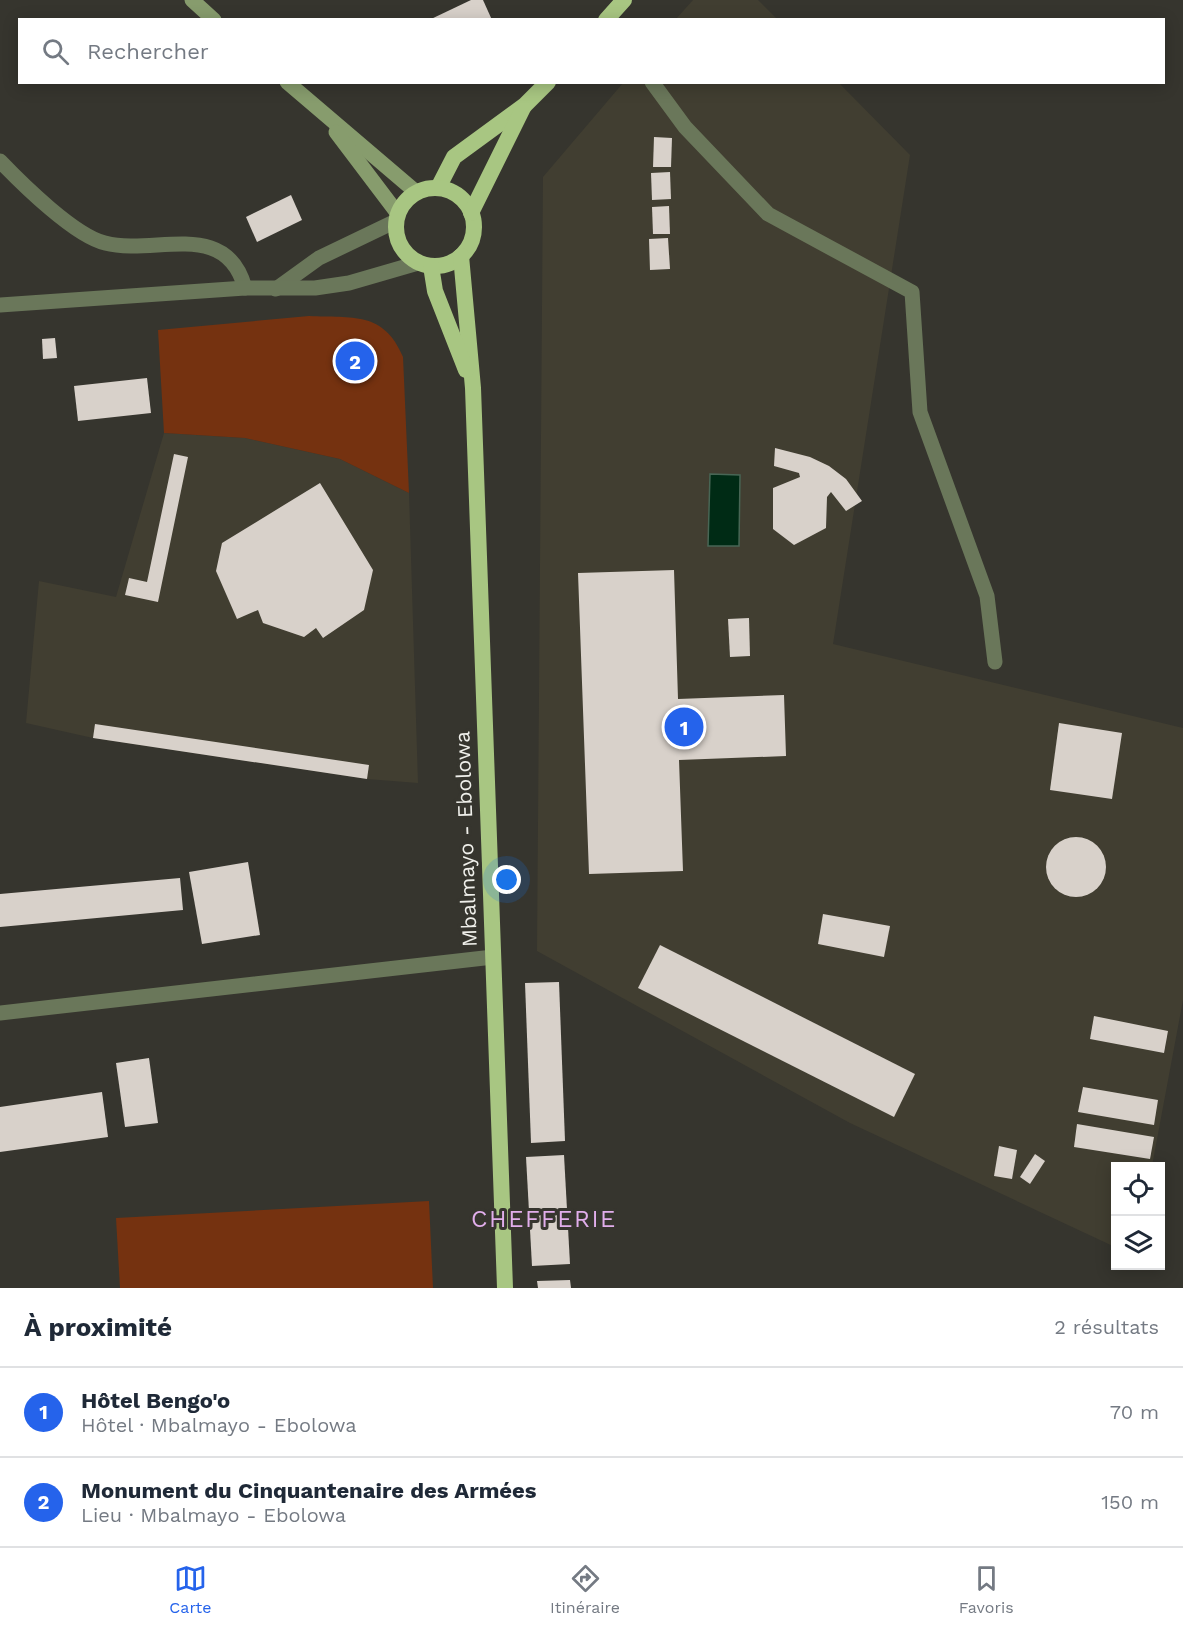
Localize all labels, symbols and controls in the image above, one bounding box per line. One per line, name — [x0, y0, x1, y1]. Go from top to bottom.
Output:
search box — [18, 18, 1165, 84]
icon: search — [39, 35, 72, 68]
text: Rechercher — [87, 39, 209, 64]
pin: 2 — [336, 338, 374, 384]
pin: 1 — [664, 704, 704, 750]
street label: Mbalmayo - Ebolowa — [449, 730, 482, 947]
your location — [492, 865, 521, 894]
map controls — [1111, 1162, 1165, 1270]
button: locate — [1111, 1162, 1165, 1216]
district label: CHEFFERIE — [471, 1205, 617, 1233]
button: layers — [1111, 1216, 1165, 1270]
text: À proximité — [24, 1312, 172, 1342]
text: 2 résultats — [1054, 1315, 1159, 1339]
text: Hôtel Bengo'o — [81, 1388, 230, 1413]
text: 1 — [39, 1400, 48, 1424]
text: 70 m — [1110, 1400, 1159, 1424]
text: Hôtel · Mbalmayo - Ebolowa — [81, 1413, 357, 1437]
text: Monument du Cinquantenaire des Armées — [81, 1478, 537, 1503]
text: 2 — [38, 1490, 49, 1514]
text: 150 m — [1101, 1490, 1159, 1514]
text: Lieu · Mbalmayo - Ebolowa — [81, 1503, 346, 1527]
tab: Carte — [169, 1562, 211, 1617]
tab: Itinéraire — [550, 1562, 620, 1617]
tab: Favoris — [959, 1562, 1014, 1617]

